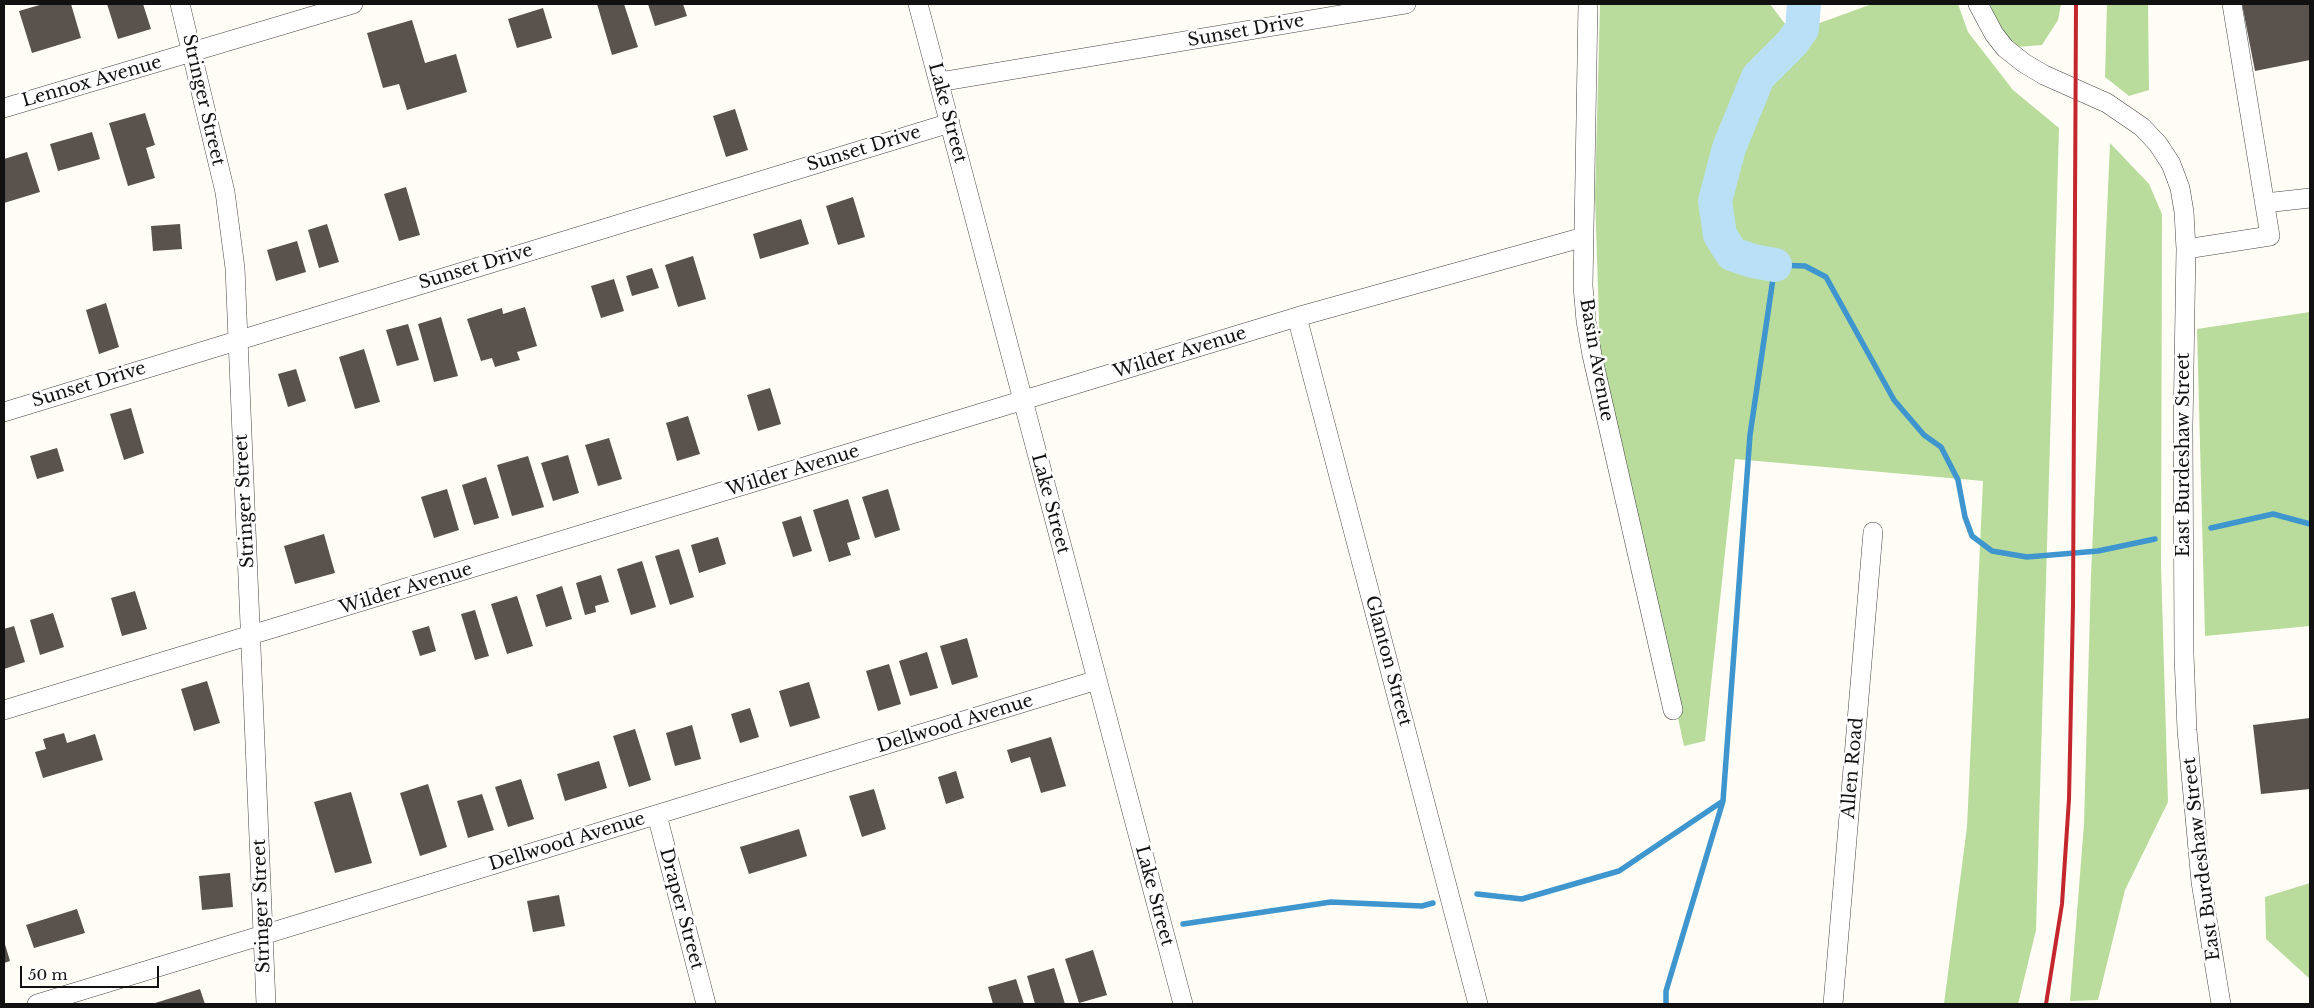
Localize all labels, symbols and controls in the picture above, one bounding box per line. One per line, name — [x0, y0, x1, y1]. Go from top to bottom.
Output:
street label: Sunset Drive — [1186, 10, 1306, 52]
street label: Stringer Street — [177, 32, 229, 168]
street label: Lennox Avenue — [20, 52, 164, 112]
street label: Lake Street — [923, 60, 971, 166]
street label: Sunset Drive — [804, 121, 924, 177]
street label: Sunset Drive — [416, 239, 536, 295]
street label: Basin Avenue — [1575, 297, 1617, 423]
street label: Wilder Avenue — [1111, 323, 1249, 383]
street label: East Burdeshaw Street — [2173, 353, 2195, 557]
street label: Sunset Drive — [29, 357, 149, 413]
street label: Stringer Street — [231, 433, 259, 569]
street label: Wilder Avenue — [724, 441, 862, 501]
street label: Lake Street — [1026, 451, 1074, 557]
street label: Wilder Avenue — [337, 559, 475, 619]
street label: Glanton Street — [1360, 593, 1416, 729]
street label: Dellwood Avenue — [874, 690, 1036, 758]
street label: Allen Road — [1838, 717, 1868, 819]
street label: East Burdeshaw Street — [2179, 756, 2225, 962]
street label: Dellwood Avenue — [486, 808, 648, 876]
street label: Stringer Street — [249, 838, 275, 974]
street label: Lake Street — [1130, 843, 1178, 949]
street label: Draper Street — [654, 846, 708, 972]
scale bar — [22, 956, 161, 988]
text: 50 m — [28, 965, 68, 984]

